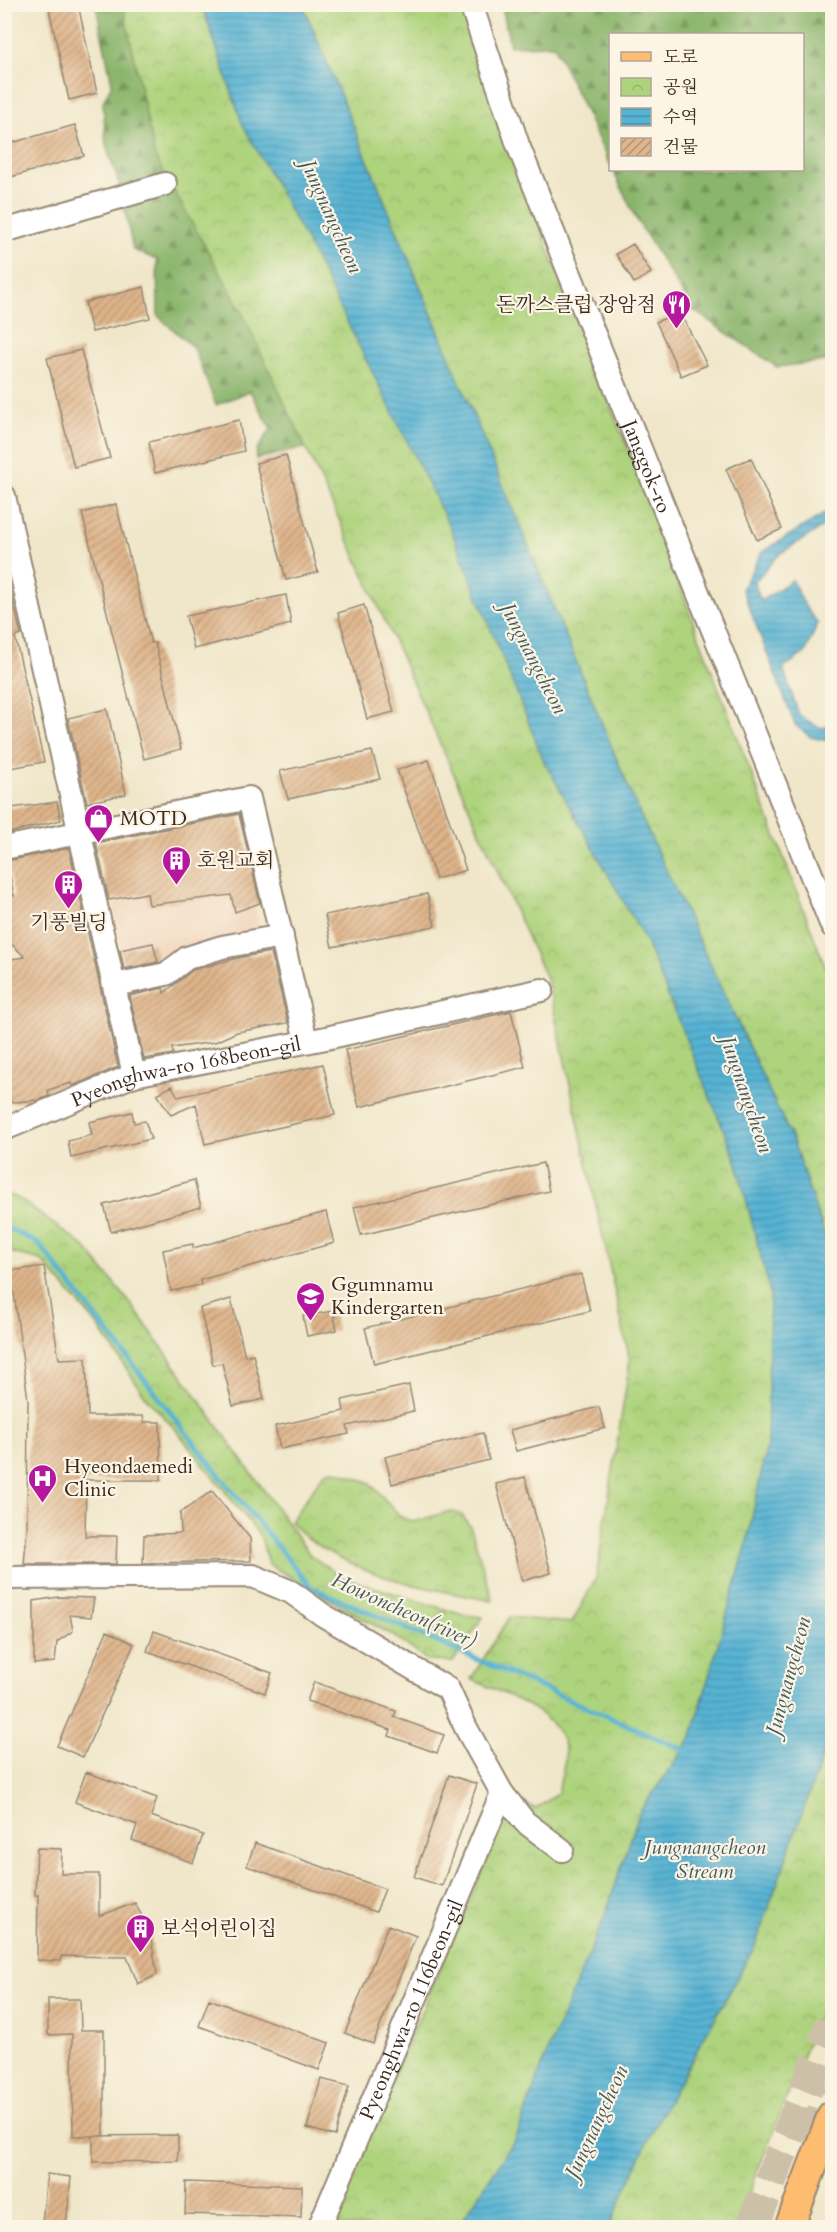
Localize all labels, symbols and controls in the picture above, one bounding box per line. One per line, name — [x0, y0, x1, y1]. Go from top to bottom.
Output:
legend — [609, 33, 804, 171]
text: 도로 — [663, 45, 698, 70]
text: 공원 — [663, 75, 698, 100]
text: 수역 — [663, 105, 698, 130]
text: 건물 — [663, 135, 698, 160]
water label: Jungnangcheon — [292, 150, 370, 278]
restaurant icon: 돈까스클럽 장암점 — [661, 288, 693, 330]
place label: 돈까스클럽 장암점 — [496, 291, 656, 318]
street label: Janggok-ro — [615, 413, 678, 517]
water label: Jungnangcheon — [491, 593, 574, 720]
shop icon: MOTD — [83, 802, 115, 844]
place label: MOTD — [120, 805, 187, 832]
building icon: 호원교회 — [160, 844, 192, 886]
place label: 호원교회 — [197, 847, 274, 874]
building icon: 기풍빌딩 — [53, 868, 85, 910]
place label: 기풍빌딩 — [30, 909, 108, 936]
water label: Jungnangcheon — [711, 1027, 780, 1157]
street label: Pyeonghwa-ro 168beon-gil — [67, 1030, 303, 1114]
place label: Ggumnamu Kindergarten — [331, 1271, 444, 1321]
school or university icon: Ggumnamu Kindergarten — [294, 1280, 326, 1322]
place label: Hyeondaemedi Clinic — [64, 1453, 194, 1503]
hospital icon: Hyeondaemedi Clinic — [27, 1462, 59, 1504]
water label: Howoncheon(river) — [327, 1566, 481, 1655]
water label: Jungnangcheon — [757, 1613, 818, 1743]
water label: Jungnangcheon Stream — [639, 1833, 767, 1886]
street label: Pyeonghwa-ro 116beon-gil — [353, 1895, 470, 2124]
building icon: 보석어린이집 — [124, 1912, 156, 1954]
place label: 보석어린이집 — [161, 1915, 277, 1942]
water label: Jungnangcheon — [555, 2060, 636, 2188]

